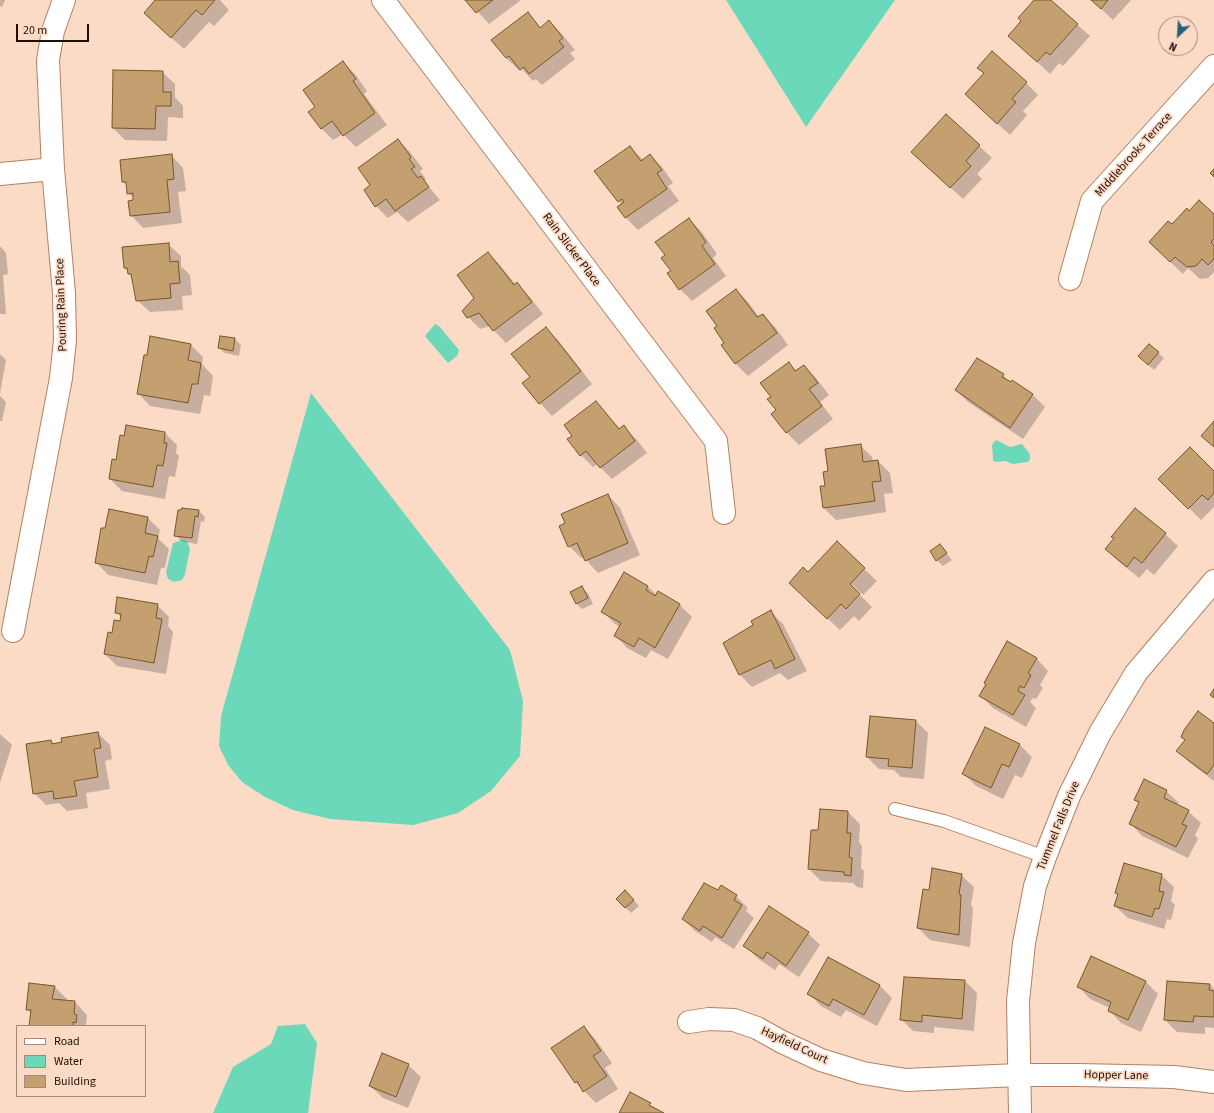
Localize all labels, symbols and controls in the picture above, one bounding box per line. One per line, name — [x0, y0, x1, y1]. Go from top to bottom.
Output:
scale bar — [18, 16, 91, 42]
north arrow — [1158, 16, 1198, 56]
text: 20 m — [23, 22, 47, 39]
text: N — [1167, 38, 1180, 55]
street label: MIddlebrooks Terrace — [1092, 110, 1176, 200]
street label: Rain Slicker Place — [539, 211, 603, 289]
street label: Pouring Rain Place — [53, 258, 71, 352]
street label: Tummel Falls Drive — [1035, 779, 1083, 873]
street label: Hayfield Court — [758, 1024, 830, 1068]
legend — [16, 1025, 146, 1097]
text: Road — [54, 1033, 80, 1050]
text: Water — [54, 1053, 83, 1070]
street label: Hopper Lane — [1084, 1068, 1148, 1084]
text: Building — [54, 1073, 96, 1090]

